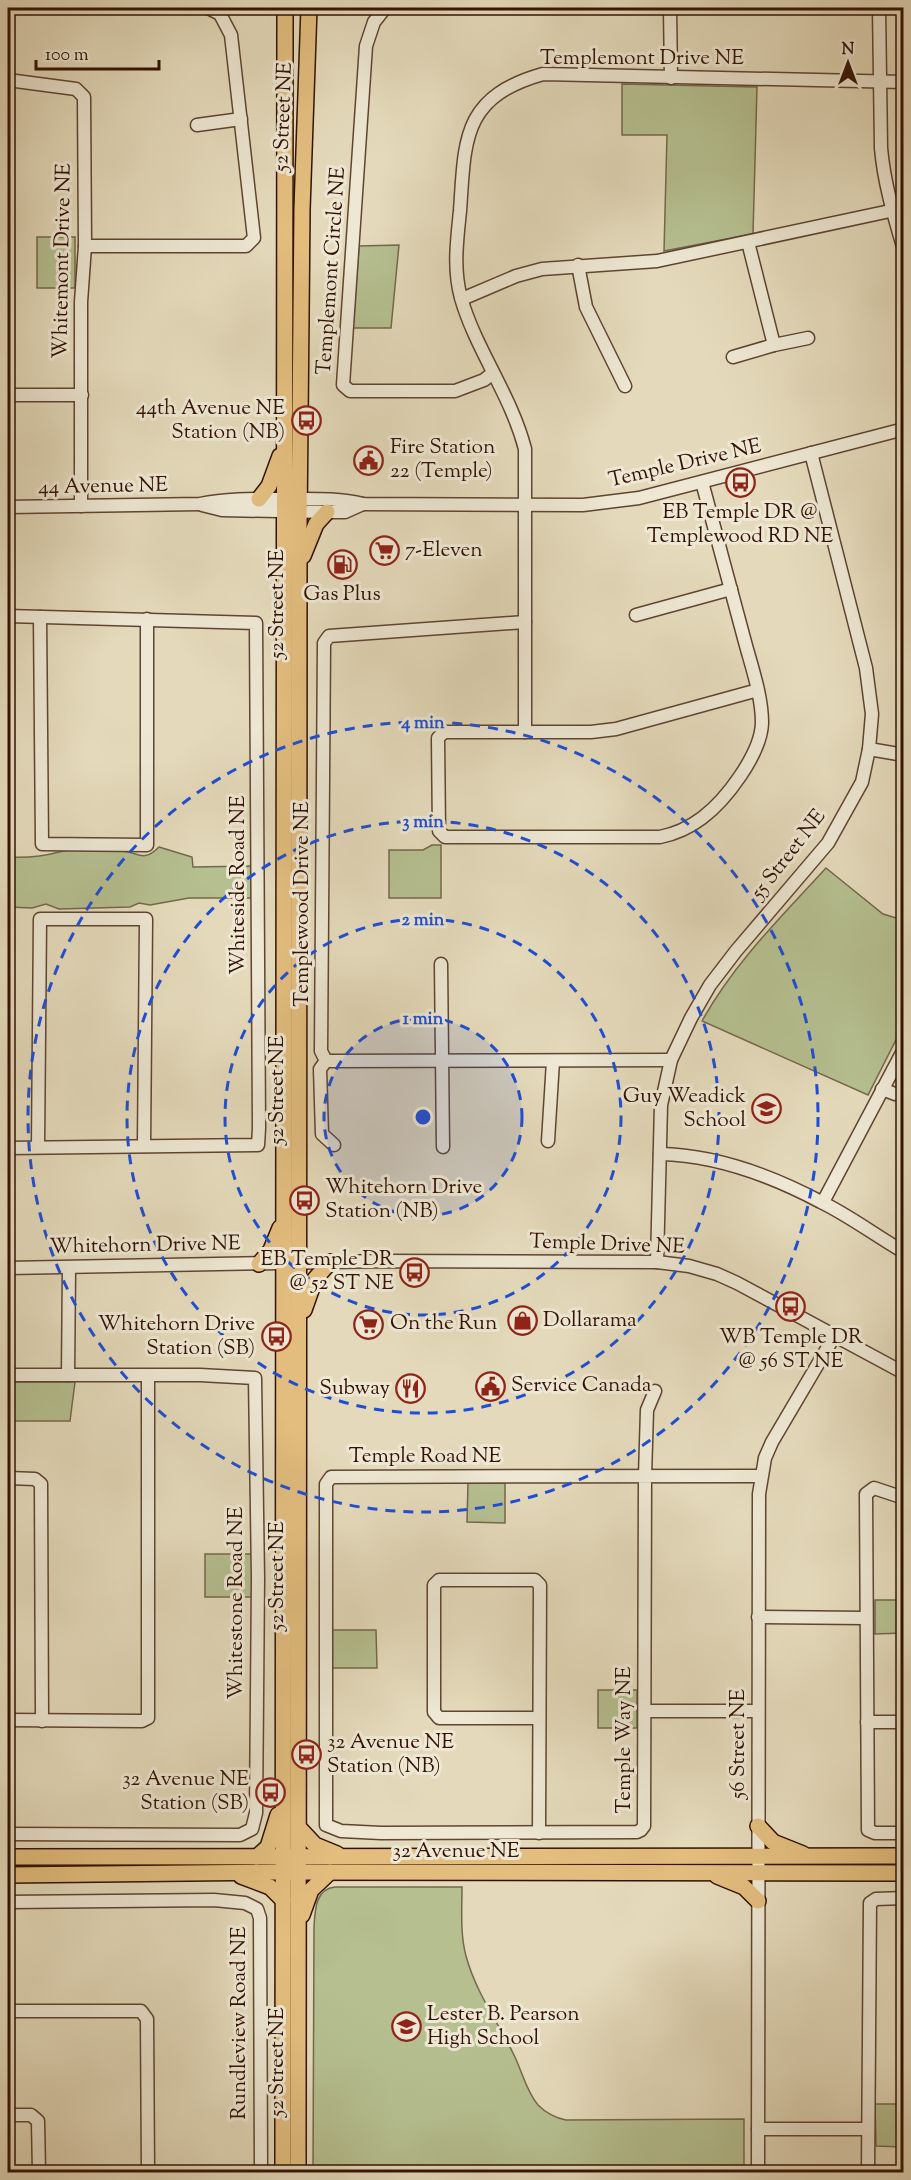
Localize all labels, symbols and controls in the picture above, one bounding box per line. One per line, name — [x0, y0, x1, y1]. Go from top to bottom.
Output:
scale bar — [36, 33, 159, 71]
north arrow — [818, 33, 878, 93]
text: N — [842, 39, 855, 62]
text: 100 m — [45, 43, 89, 69]
street label: Templemont Drive NE — [540, 44, 744, 74]
street label: 52 Street NE — [267, 61, 301, 173]
street label: Whitemont Drive NE — [46, 163, 80, 359]
street label: Templemont Circle NE — [310, 166, 354, 376]
place label: 44th Avenue NE Station (NB) — [136, 394, 285, 448]
bus stop icon: 44th Avenue NE Station (NB) — [290, 405, 322, 437]
street label: Temple Drive NE — [606, 432, 765, 496]
place label: Fire Station 22 (Temple) — [390, 433, 495, 487]
public building icon: Fire Station 22 (Temple) — [353, 444, 385, 476]
bus stop icon: EB Temple DR @ Templewood RD NE — [724, 466, 756, 498]
street label: 44 Avenue NE — [38, 471, 168, 503]
place label: EB Temple DR @ Templewood RD NE — [647, 498, 834, 552]
supermarket icon: 7-Eleven — [368, 535, 400, 567]
place label: 7-Eleven — [405, 536, 483, 566]
fuel station icon: Gas Plus — [326, 548, 358, 580]
street label: 52 Street NE — [263, 549, 293, 660]
place label: Gas Plus — [303, 580, 381, 610]
text: 4 min — [400, 711, 445, 737]
street label: Whiteside Road NE — [224, 795, 254, 975]
street label: Templewood Drive NE — [288, 801, 318, 1007]
street label: 55 Street NE — [744, 803, 834, 907]
text: 3 min — [402, 810, 444, 836]
text: 2 min — [402, 908, 445, 934]
text: 1 min — [403, 1007, 444, 1033]
street label: 52 Street NE — [263, 1035, 293, 1146]
place label: Guy Weadick School — [623, 1082, 747, 1136]
school or university icon: Guy Weadick School — [751, 1093, 783, 1125]
centre of rings — [413, 1107, 433, 1127]
place label: Whitehorn Drive Station (NB) — [325, 1173, 482, 1227]
bus stop icon: Whitehorn Drive Station (NB) — [288, 1184, 320, 1216]
street label: Temple Drive NE — [529, 1227, 686, 1263]
street label: Whitehorn Drive NE — [49, 1229, 241, 1263]
place label: EB Temple DR @ 52 ST NE — [261, 1245, 394, 1299]
bus stop icon: EB Temple DR @ 52 ST NE — [399, 1256, 431, 1288]
bus stop icon: WB Temple DR @ 56 ST NE — [775, 1291, 807, 1323]
shop icon: Dollarama — [506, 1305, 538, 1337]
place label: Dollarama — [543, 1306, 637, 1336]
supermarket icon: On the Run — [353, 1308, 385, 1340]
place label: On the Run — [390, 1309, 497, 1339]
place label: Whitehorn Drive Station (SB) — [98, 1310, 255, 1364]
bus stop icon: Whitehorn Drive Station (SB) — [260, 1321, 292, 1353]
place label: WB Temple DR @ 56 ST NE — [719, 1323, 863, 1377]
public building icon: Service Canada — [474, 1370, 506, 1402]
place label: Service Canada — [511, 1371, 652, 1401]
restaurant icon: Subway — [395, 1373, 427, 1405]
place label: Subway — [319, 1374, 391, 1404]
street label: Temple Road NE — [349, 1442, 502, 1472]
street label: Whitestone Road NE — [222, 1506, 252, 1699]
street label: 52 Street NE — [263, 1521, 293, 1632]
street label: Temple Way NE — [610, 1666, 640, 1814]
street label: 56 Street NE — [724, 1689, 754, 1800]
place label: 32 Avenue NE Station (NB) — [327, 1728, 454, 1782]
bus stop icon: 32 Avenue NE Station (NB) — [290, 1739, 322, 1771]
place label: 32 Avenue NE Station (SB) — [122, 1765, 249, 1819]
bus stop icon: 32 Avenue NE Station (SB) — [254, 1776, 286, 1808]
street label: 32 Avenue NE — [393, 1837, 520, 1867]
street label: Rundleview Road NE — [225, 1926, 255, 2120]
place label: Lester B. Pearson High School — [427, 2000, 580, 2054]
street label: 52 Street NE — [263, 2007, 293, 2118]
school or university icon: Lester B. Pearson High School — [390, 2011, 422, 2043]

